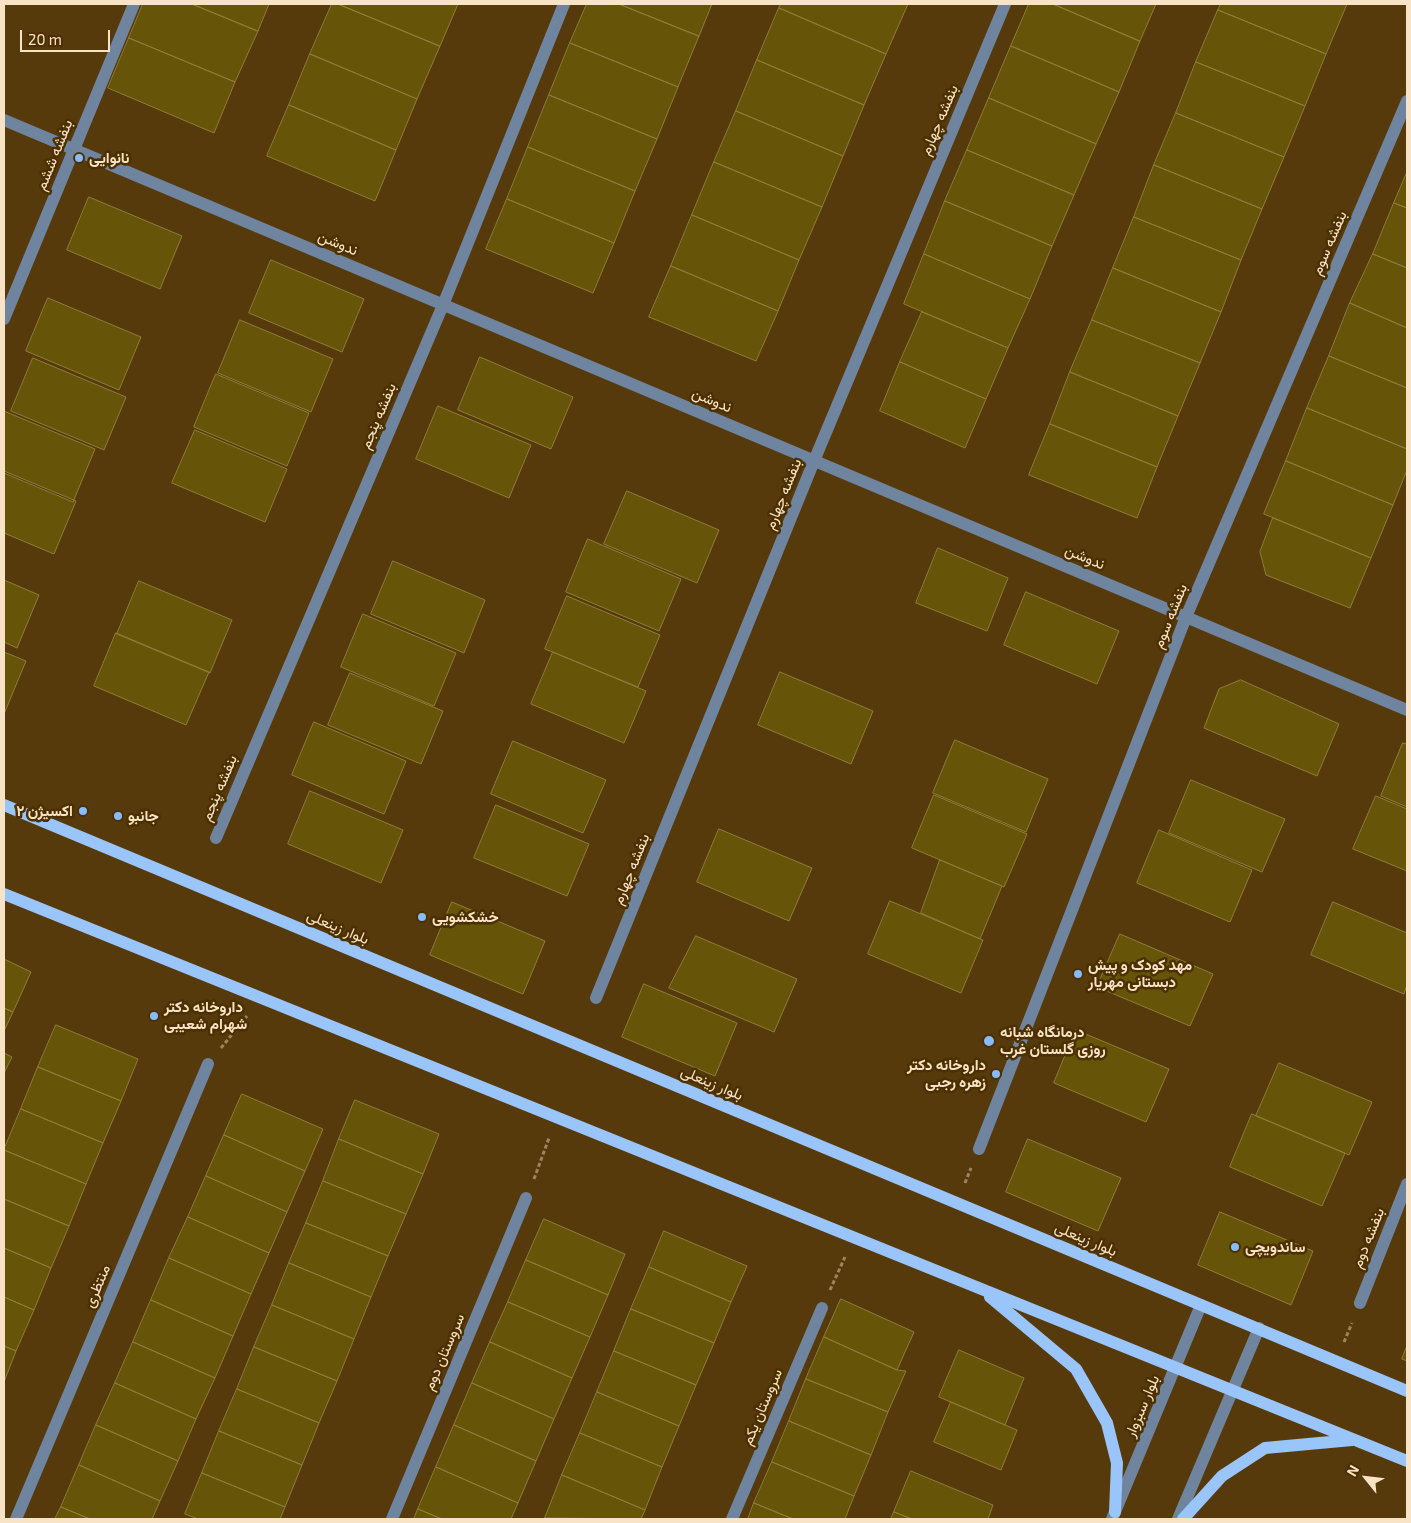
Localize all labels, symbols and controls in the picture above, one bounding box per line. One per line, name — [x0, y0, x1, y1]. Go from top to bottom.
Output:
scale bar — [22, 20, 112, 52]
text: 20 m — [28, 30, 62, 48]
street label: بنفشه چهارم — [916, 82, 962, 158]
street label: بنفشه ششم — [32, 117, 76, 193]
place label: نانوایی — [89, 149, 129, 167]
marker: نانوایی — [73, 152, 85, 164]
street label: بنفشه سوم — [1307, 208, 1351, 278]
street label: ندوشن — [315, 227, 361, 259]
street label: بنفشه پنجم — [356, 380, 400, 452]
street label: ندوشن — [689, 384, 735, 416]
street label: بنفشه چهارم — [761, 456, 805, 532]
street label: ندوشن — [1062, 541, 1108, 573]
street label: بنفشه سوم — [1149, 581, 1191, 651]
street label: بنفشه پنجم — [197, 752, 241, 824]
place label: اکسیژن ۲ — [16, 802, 73, 820]
marker: اکسیژن ۲ — [77, 805, 89, 817]
place label: جانبو — [128, 807, 159, 825]
marker: جانبو — [112, 810, 124, 822]
street label: بنفشه چهارم — [609, 831, 653, 907]
street label: بلوار زینعلی — [304, 906, 372, 948]
place label: خشکشویی — [432, 908, 499, 926]
marker: خشکشویی — [416, 911, 428, 923]
place label: مهد کودک و پیش دبستانی مهریار — [1088, 956, 1192, 991]
marker: مهد کودک و پیش دبستانی مهریار — [1072, 968, 1084, 980]
place label: داروخانه دکتر شهرام شعیبی — [164, 998, 247, 1033]
marker: داروخانه دکتر شهرام شعیبی — [148, 1010, 160, 1022]
place label: درمانگاه شبانه روزی گلستان غرب — [1000, 1023, 1106, 1058]
marker: درمانگاه شبانه روزی گلستان غرب — [982, 1034, 996, 1048]
place label: داروخانه دکتر زهره رجبی — [907, 1056, 986, 1091]
street label: بلوار زینعلی — [678, 1062, 746, 1104]
marker: داروخانه دکتر زهره رجبی — [990, 1068, 1002, 1080]
street label: بنفشه دوم — [1348, 1205, 1388, 1271]
street label: بلوار زینعلی — [1052, 1218, 1120, 1260]
place label: ساندویچی — [1245, 1238, 1306, 1256]
marker: ساندویچی — [1229, 1241, 1241, 1253]
street label: منتظری — [80, 1262, 114, 1310]
street label: سروستان دوم — [420, 1311, 468, 1393]
street label: سروستان یکم — [738, 1366, 786, 1448]
street label: بلوار سبزوار — [1121, 1372, 1163, 1440]
north arrow — [1341, 1453, 1391, 1503]
text: N — [1343, 1462, 1362, 1479]

